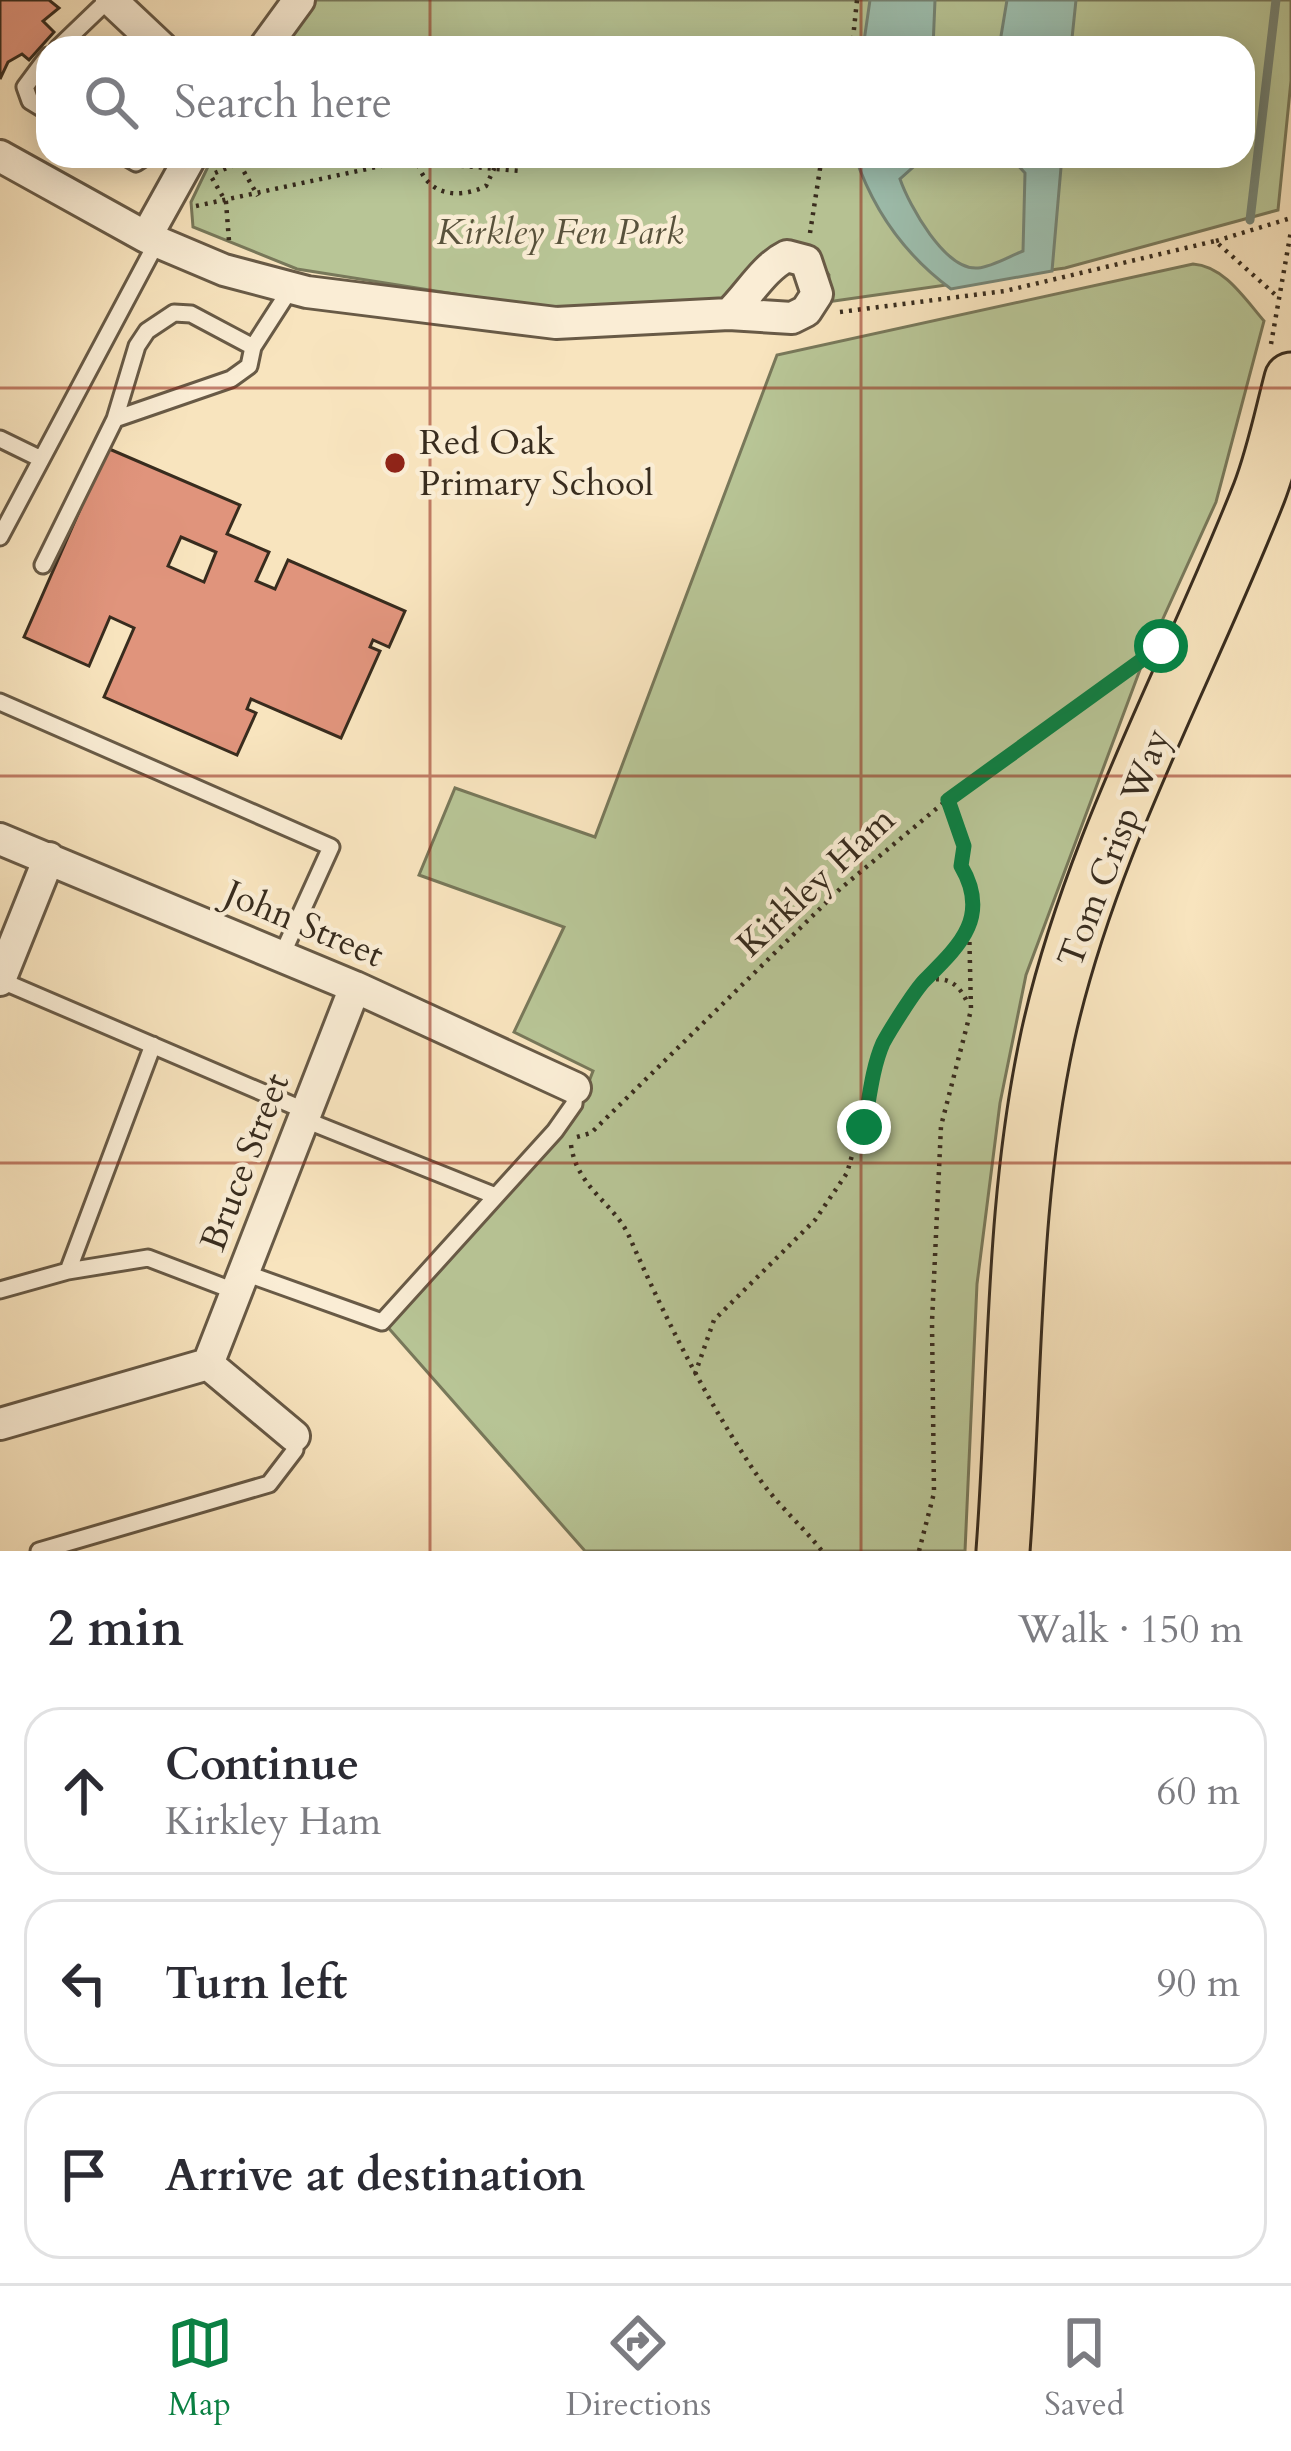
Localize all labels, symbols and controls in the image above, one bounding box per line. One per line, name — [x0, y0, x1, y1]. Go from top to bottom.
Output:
search box — [36, 36, 1255, 168]
icon: search — [78, 69, 144, 135]
text: Search here — [174, 72, 392, 133]
park label: Kirkley Fen Park — [436, 208, 684, 257]
place label: Red Oak Primary School — [419, 418, 654, 508]
marker: Red Oak Primary School — [382, 450, 408, 476]
route start — [1134, 619, 1188, 673]
street label: Tom Crisp Way — [1046, 722, 1182, 974]
street label: Kirkley Ham — [726, 796, 906, 968]
street label: John Street — [212, 867, 391, 979]
street label: Bruce Street — [189, 1066, 301, 1258]
route end — [837, 1100, 891, 1154]
text: 2 min — [48, 1594, 184, 1664]
text: Walk · 150 m — [1018, 1603, 1243, 1656]
text: Continue — [165, 1734, 359, 1795]
icon: ahead — [51, 1758, 117, 1824]
text: 60 m — [1157, 1765, 1240, 1818]
text: Kirkley Ham — [165, 1795, 381, 1848]
icon: left — [51, 1950, 117, 2016]
text: Turn left — [165, 1953, 347, 2014]
text: 90 m — [1157, 1957, 1240, 2010]
icon: arrive — [51, 2142, 117, 2208]
text: Arrive at destination — [165, 2145, 585, 2206]
tab: Map — [167, 2310, 233, 2427]
tab: Directions — [566, 2310, 711, 2427]
tab: Saved — [1044, 2310, 1124, 2427]

